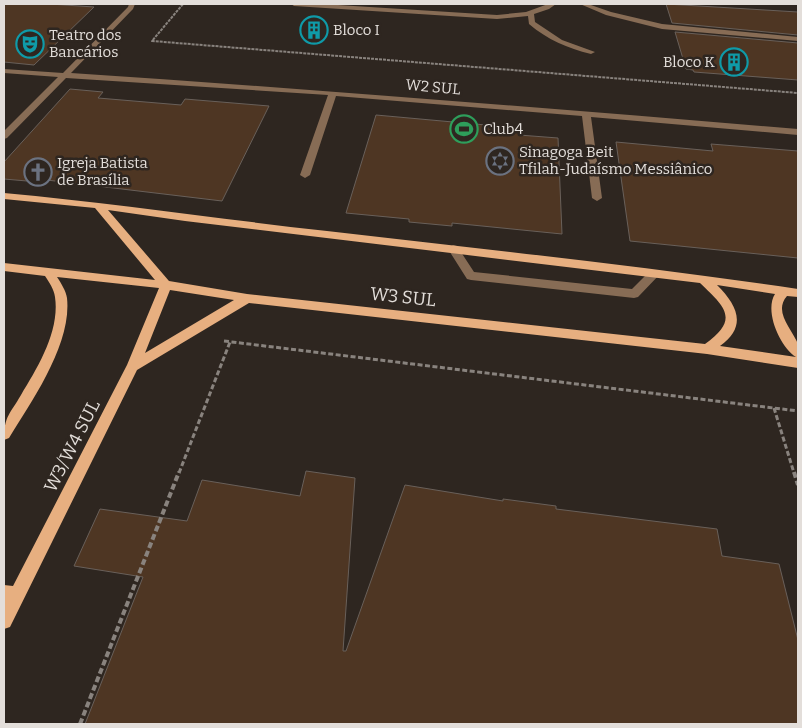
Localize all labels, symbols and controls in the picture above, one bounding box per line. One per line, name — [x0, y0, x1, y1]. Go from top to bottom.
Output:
building icon: Bloco I — [299, 15, 329, 45]
place label: Bloco I — [333, 21, 380, 39]
place label: Teatro dos Bancários — [49, 26, 121, 61]
theatre icon: Teatro dos Bancários — [15, 29, 45, 59]
building icon: Bloco K — [719, 47, 749, 77]
place label: Bloco K — [663, 53, 715, 71]
street label: W2 SUL — [405, 76, 461, 98]
sports icon: Club4 — [449, 114, 479, 144]
place label: Club4 — [483, 120, 524, 138]
place label: Sinagoga Beit Tfilah-Judaísmo Messiânico — [519, 143, 713, 178]
synagogue icon: Sinagoga Beit Tfilah-Judaísmo Messiânico — [485, 146, 515, 176]
place label: Igreja Batista de Brasília — [57, 154, 148, 189]
church icon: Igreja Batista de Brasília — [23, 157, 53, 187]
street label: W3 SUL — [369, 283, 437, 311]
street label: W3/W4 SUL — [39, 396, 105, 496]

